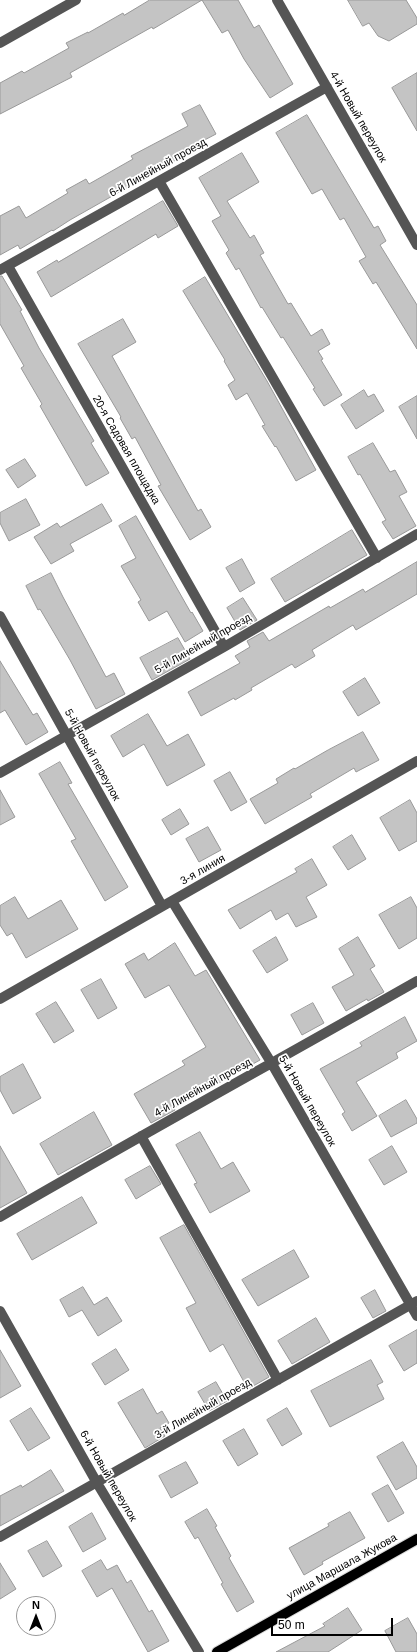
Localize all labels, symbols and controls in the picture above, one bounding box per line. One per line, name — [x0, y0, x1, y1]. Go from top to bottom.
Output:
street label: 4-й Новый переулок — [327, 69, 389, 165]
street label: 6-й Линейный проезд — [107, 136, 209, 200]
street label: 20-я Садовая площадка — [89, 393, 163, 507]
street label: 5-й Линейный проезд — [152, 611, 254, 677]
street label: 5-й Новый переулок — [61, 707, 123, 803]
street label: 3-я линия — [178, 852, 228, 888]
street label: 5-й Новый переулок — [276, 1053, 338, 1149]
street label: 4-й Линейный проезд — [152, 1056, 254, 1120]
street label: 3-й Линейный проезд — [152, 1376, 254, 1442]
street label: 6-й Новый переулок — [77, 1428, 139, 1524]
street label: улица Маршала Жукова — [285, 1531, 399, 1603]
north arrow — [16, 1596, 56, 1636]
text: N — [32, 1599, 40, 1611]
scale bar — [273, 1610, 395, 1636]
text: 50 m — [278, 1618, 305, 1632]

